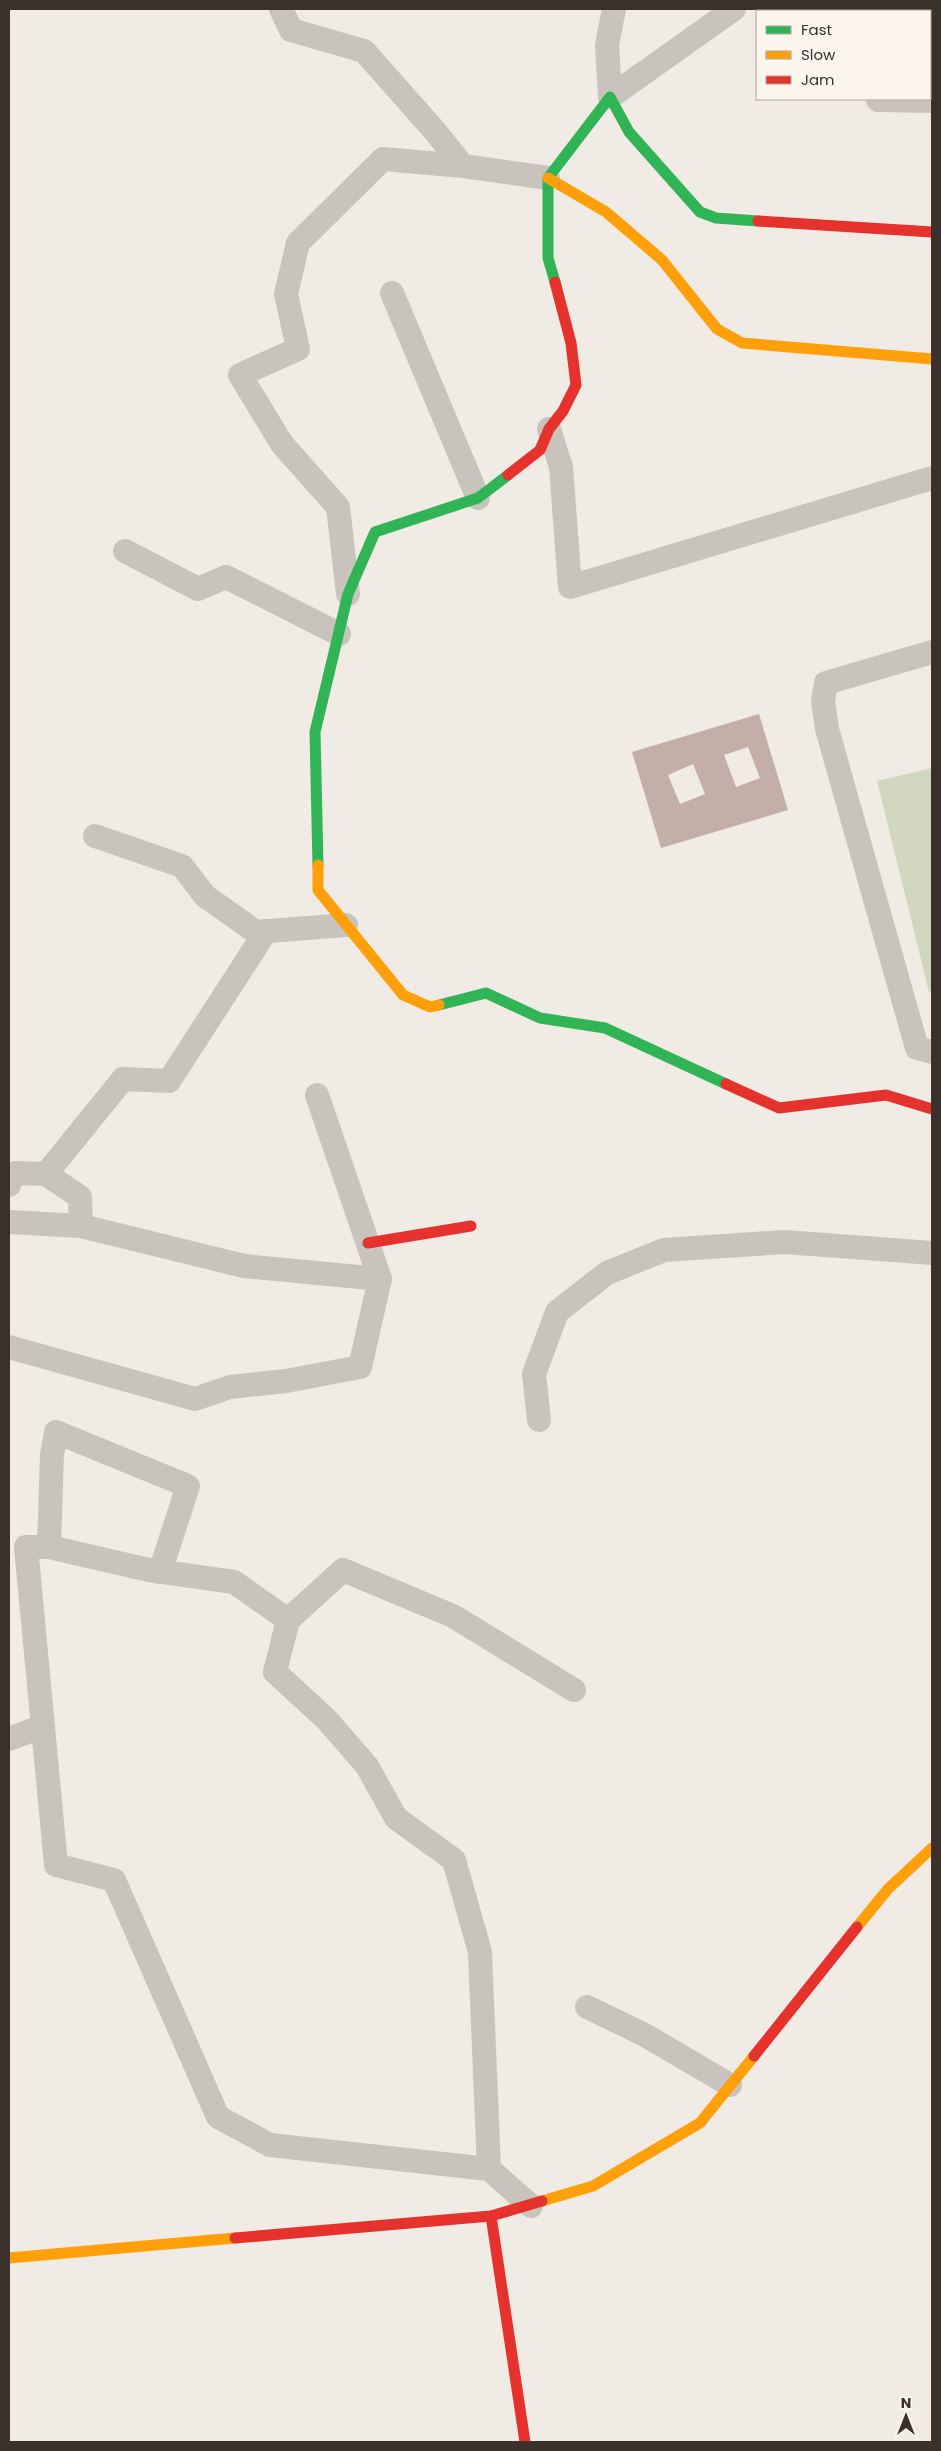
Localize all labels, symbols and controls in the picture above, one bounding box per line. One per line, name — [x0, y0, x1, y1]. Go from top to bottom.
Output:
legend — [756, 10, 931, 100]
text: Fast — [801, 19, 832, 40]
text: Slow — [801, 44, 836, 65]
text: Jam — [801, 69, 835, 90]
north arrow — [881, 2391, 931, 2441]
text: N — [901, 2393, 911, 2413]

